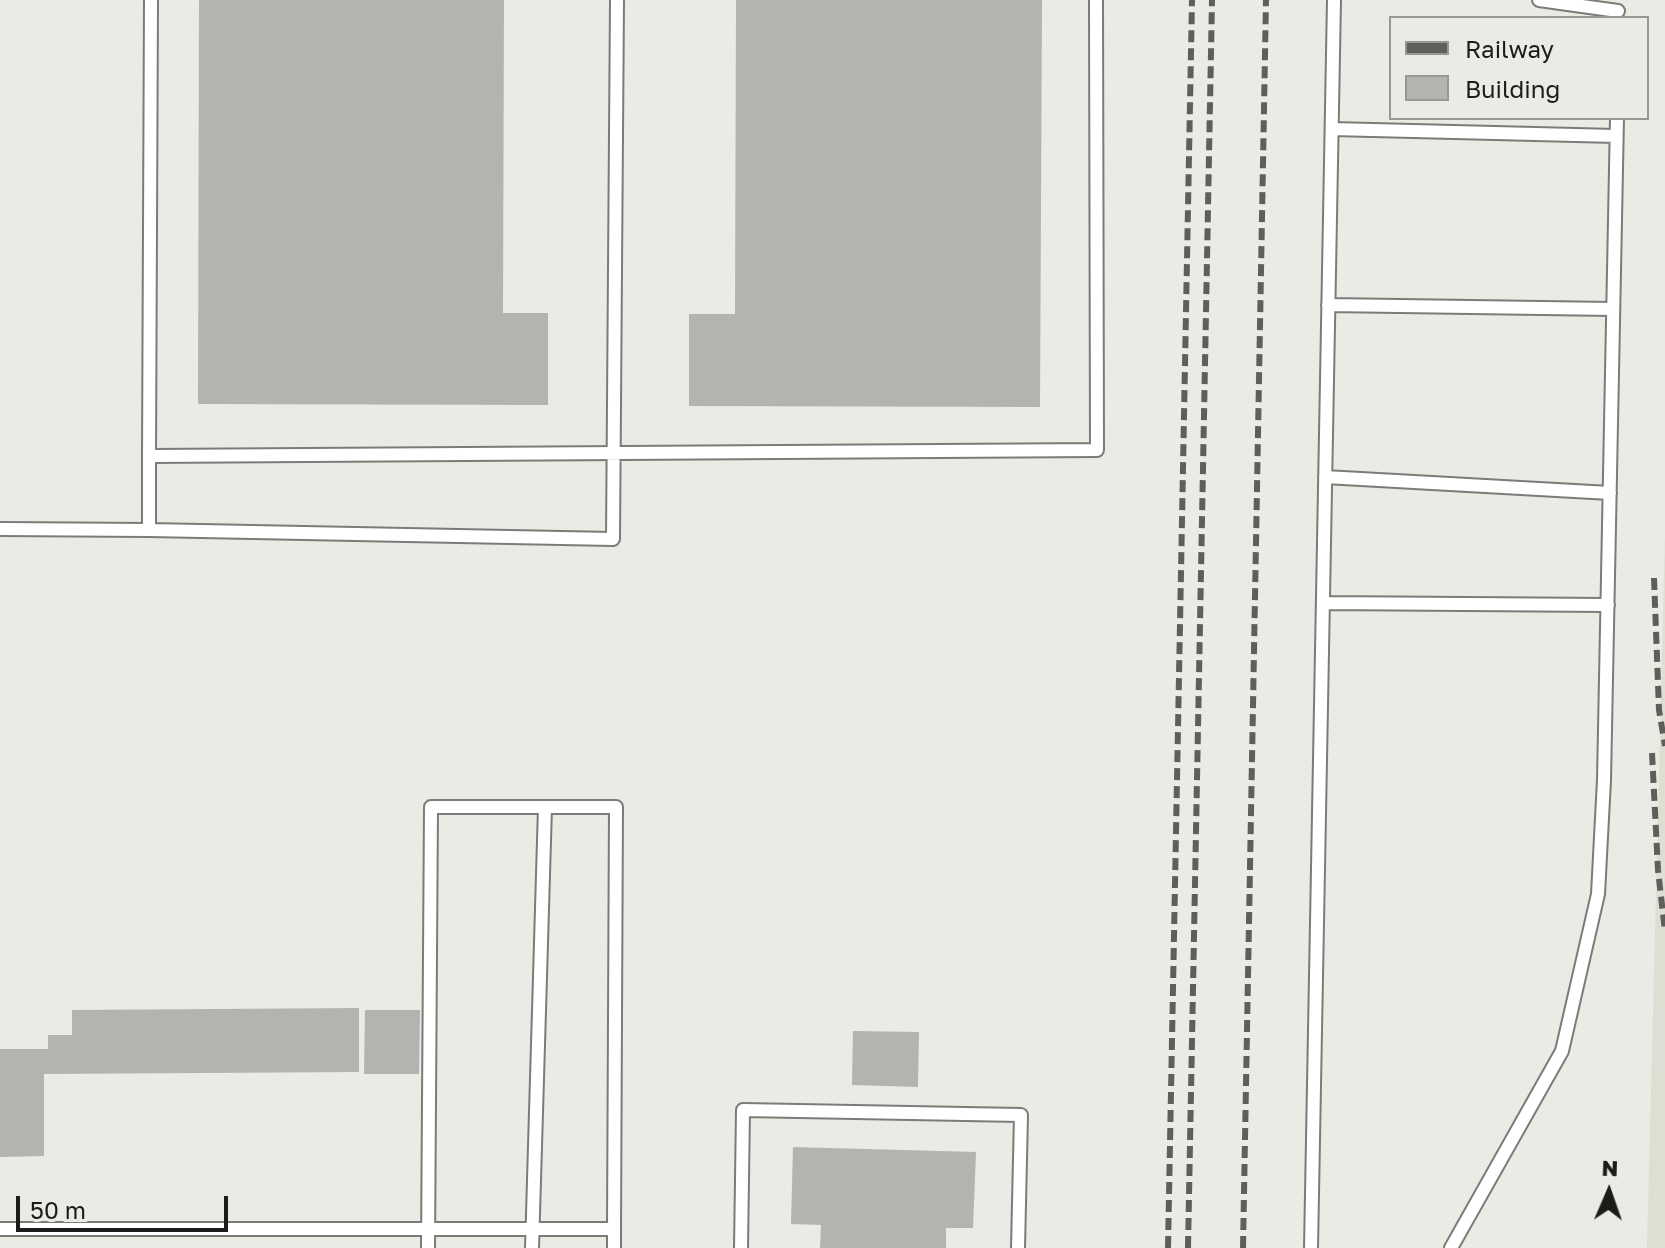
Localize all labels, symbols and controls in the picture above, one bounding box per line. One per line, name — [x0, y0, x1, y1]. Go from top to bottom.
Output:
legend — [1389, 16, 1649, 120]
text: Railway — [1465, 34, 1554, 63]
text: Building — [1465, 74, 1560, 103]
north arrow — [1569, 1152, 1649, 1232]
text: N — [1601, 1154, 1619, 1181]
scale bar — [20, 1180, 232, 1230]
text: 50 m — [30, 1195, 86, 1224]

